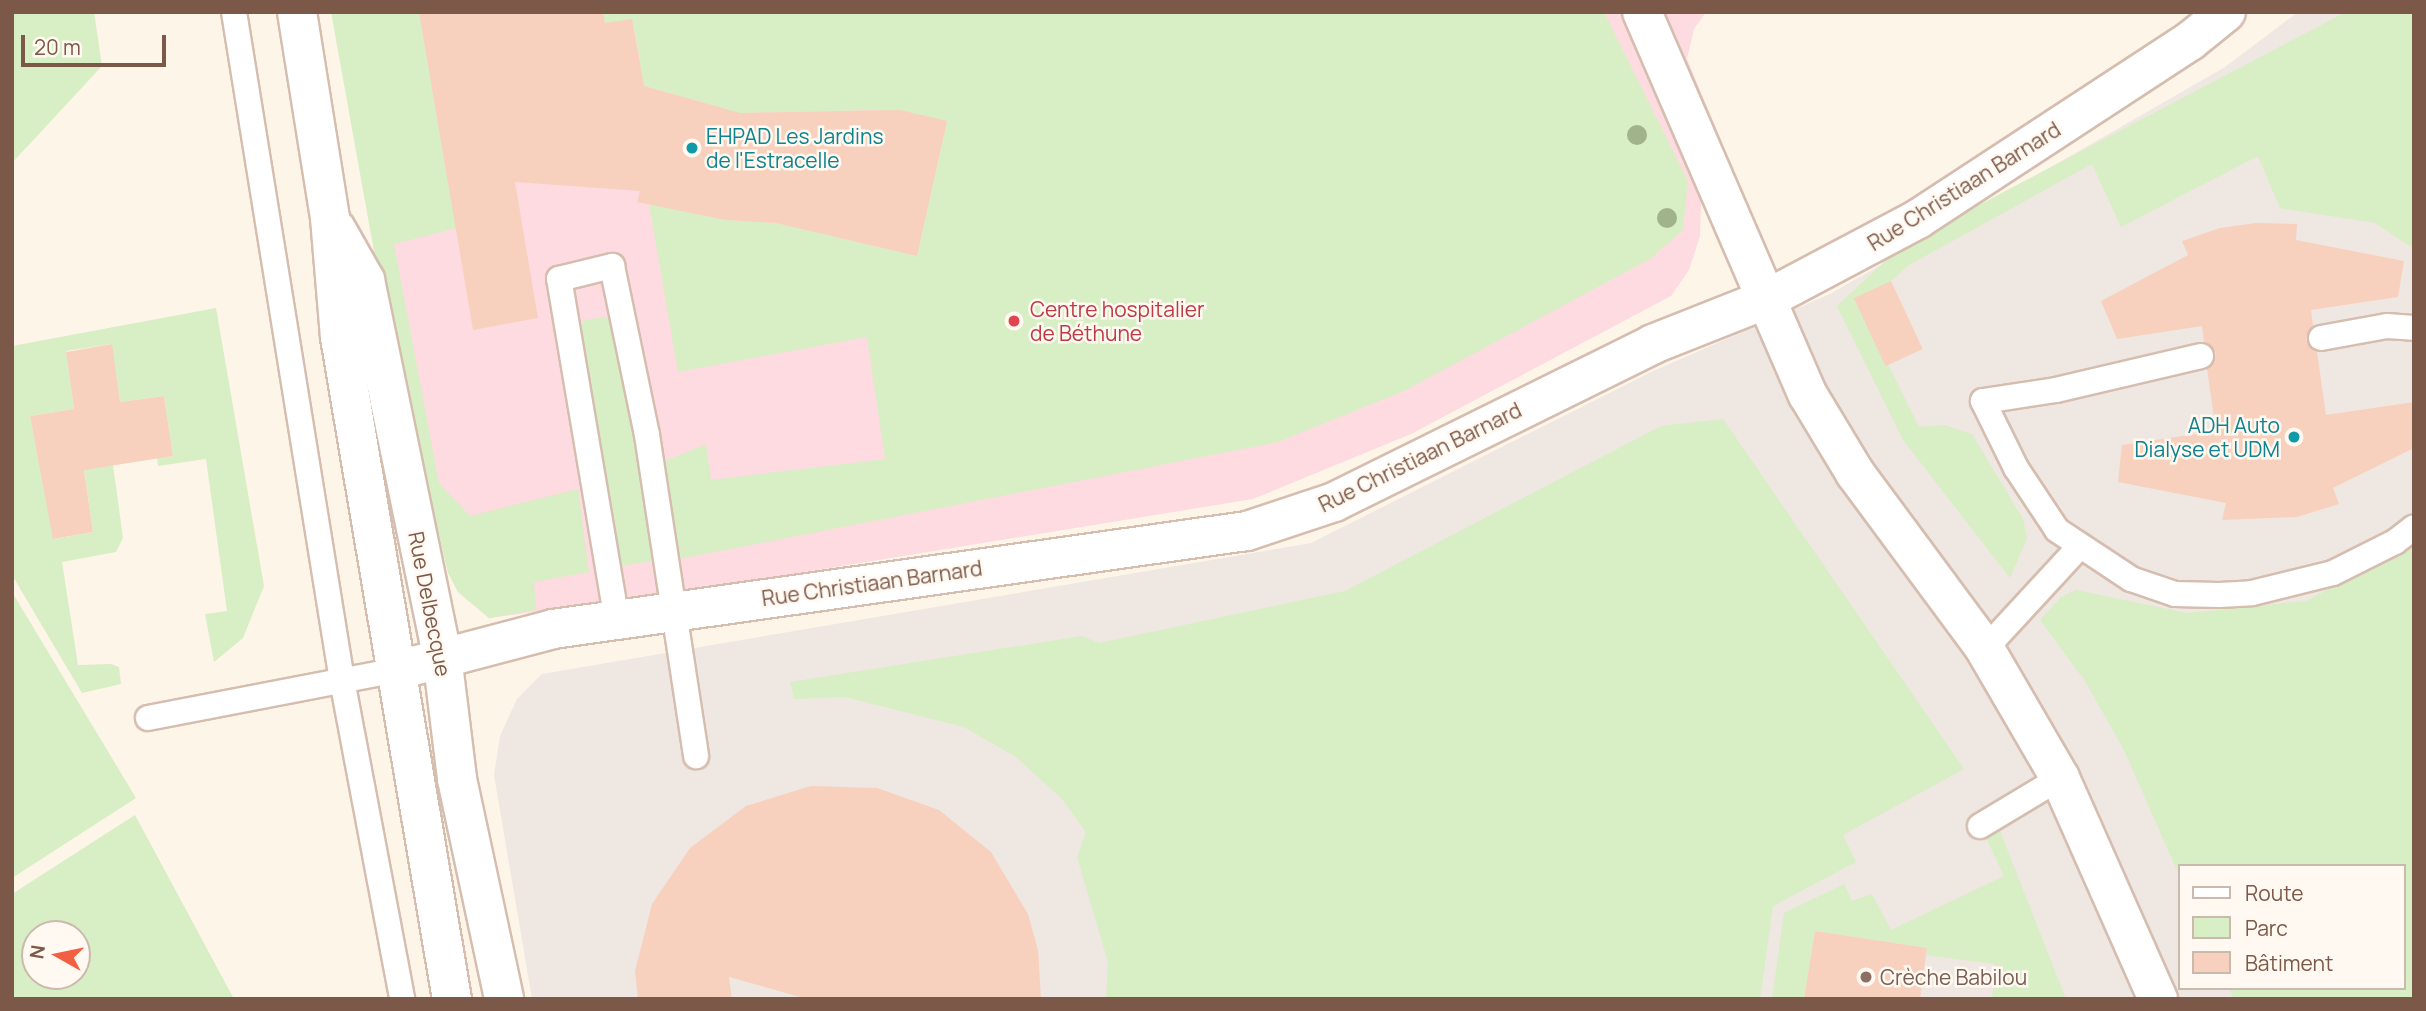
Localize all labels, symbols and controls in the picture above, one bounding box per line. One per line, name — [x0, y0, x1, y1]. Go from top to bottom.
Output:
scale bar — [24, 21, 170, 65]
text: 20 m — [34, 33, 81, 61]
street label: Rue Christiaan Barnard — [1863, 116, 2065, 256]
place label: EHPAD Les Jardins de l'Estracelle — [706, 123, 883, 173]
marker: EHPAD Les Jardins de l'Estracelle — [684, 140, 700, 156]
place label: Centre hospitalier de Béthune — [1030, 296, 1205, 346]
marker: Centre hospitalier de Béthune — [1004, 311, 1024, 331]
street label: Rue Christiaan Barnard — [1314, 397, 1526, 517]
place label: ADH Auto Dialyse et UDM — [2134, 412, 2280, 462]
marker: ADH Auto Dialyse et UDM — [2286, 429, 2302, 445]
street label: Rue Delbecque — [404, 529, 456, 679]
street label: Rue Christiaan Barnard — [760, 555, 984, 611]
legend — [2178, 864, 2405, 990]
text: Route — [2245, 879, 2303, 907]
text: Parc — [2245, 914, 2288, 942]
north arrow — [21, 920, 91, 990]
text: N — [23, 943, 51, 961]
text: Bâtiment — [2245, 949, 2333, 977]
place label: Crèche Babilou — [1880, 964, 2027, 990]
marker: Crèche Babilou — [1858, 969, 1874, 985]

